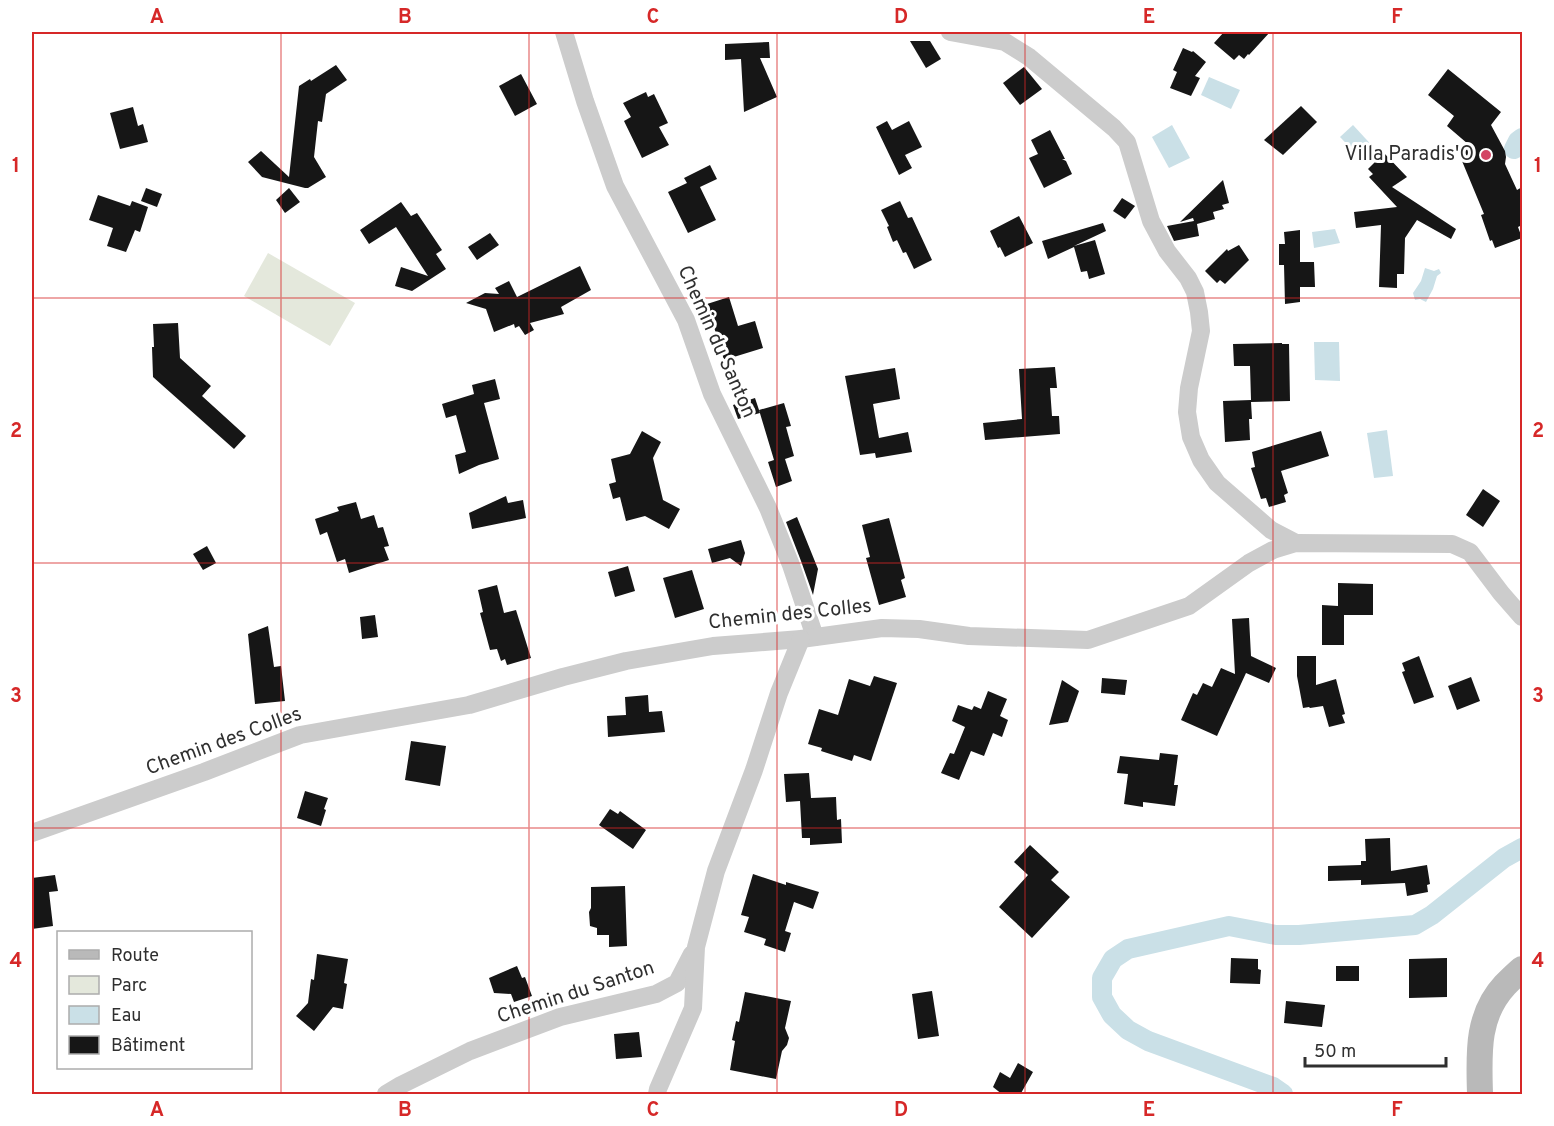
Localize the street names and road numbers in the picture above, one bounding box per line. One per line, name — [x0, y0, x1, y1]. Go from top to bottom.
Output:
street label: Chemin du Santon — [671, 262, 761, 422]
street label: Chemin des Colles — [707, 594, 873, 636]
street label: Chemin des Colles — [143, 702, 305, 782]
street label: Chemin du Santon — [494, 955, 658, 1031]

